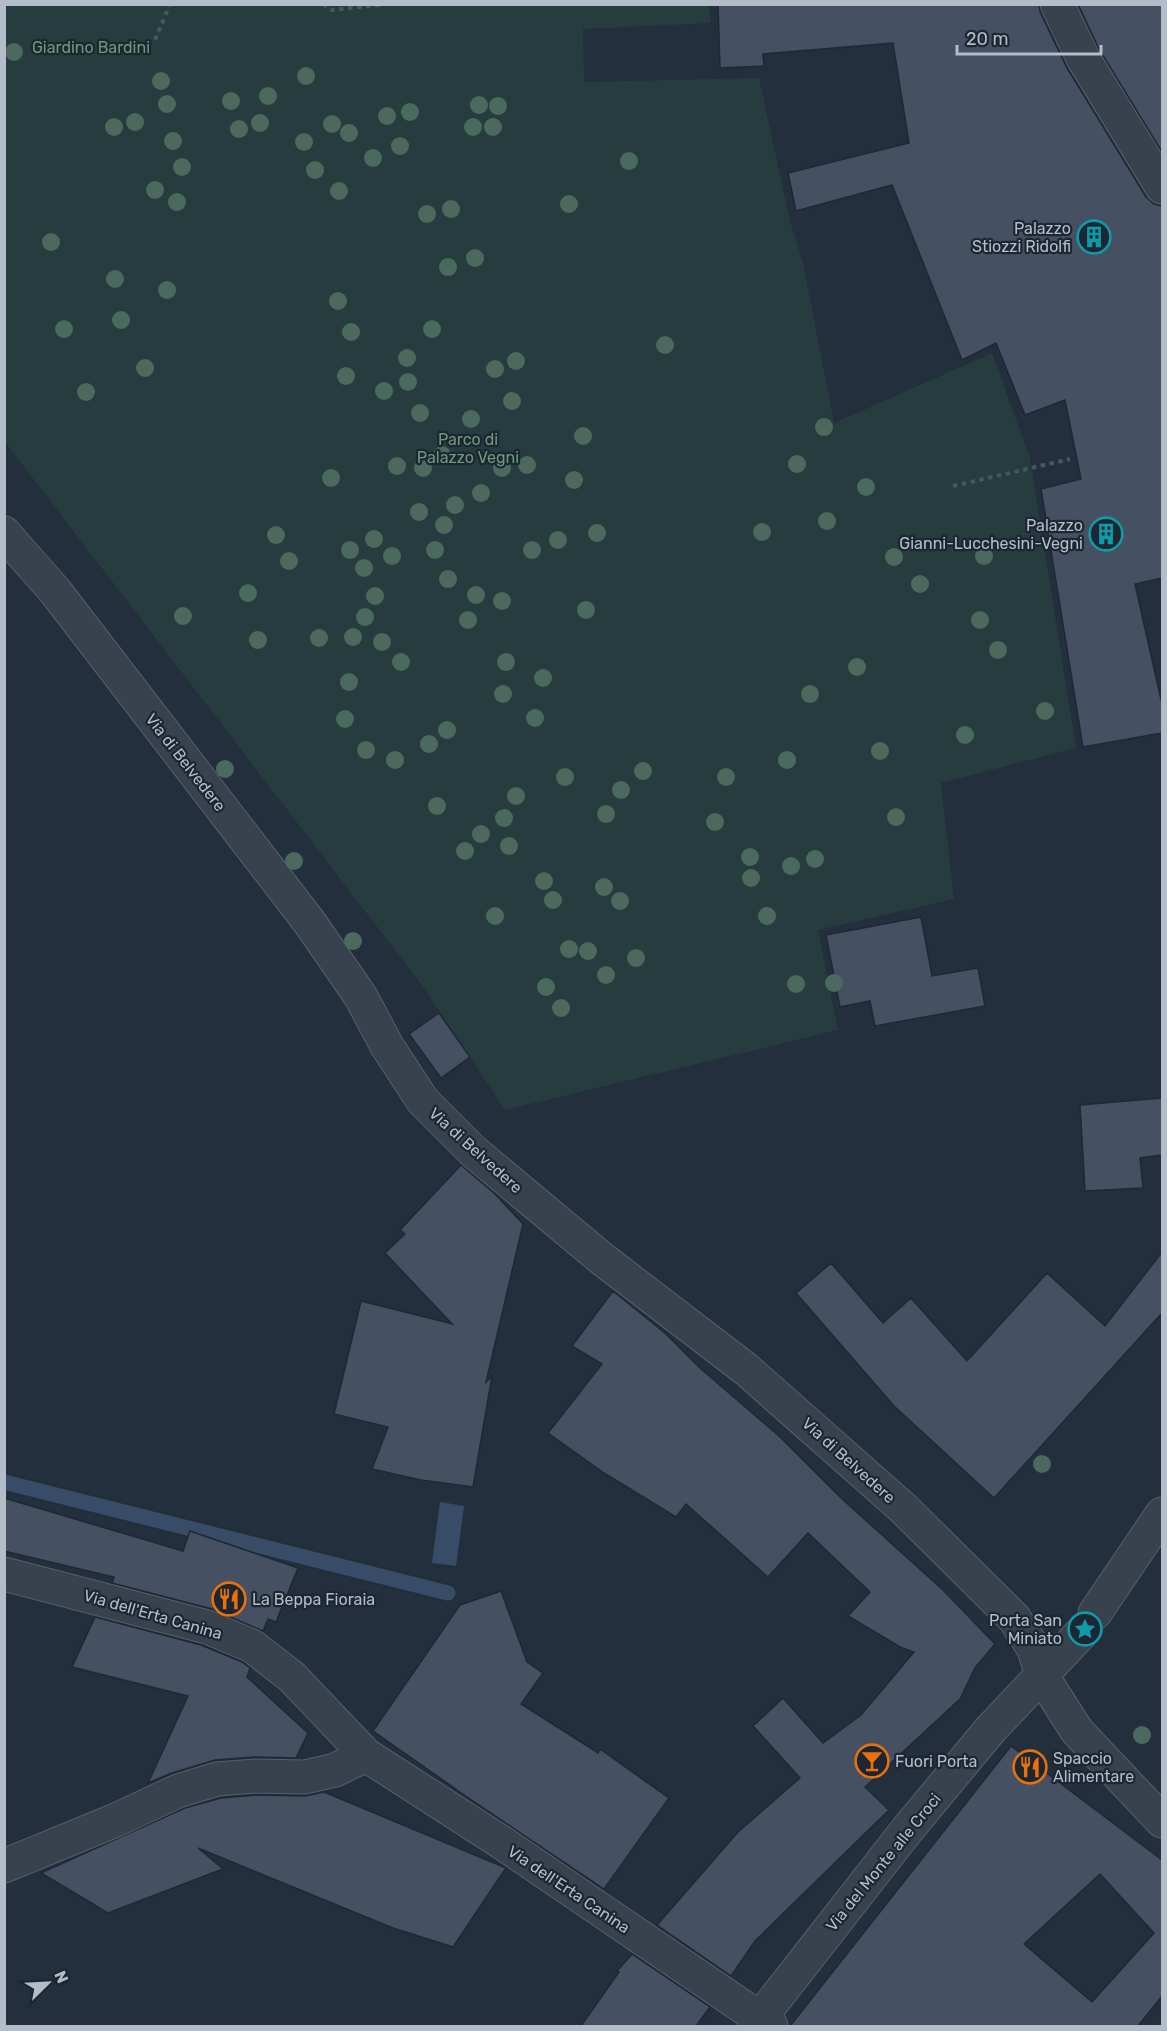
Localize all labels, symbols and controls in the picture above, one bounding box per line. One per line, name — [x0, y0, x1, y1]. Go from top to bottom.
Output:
scale bar — [957, 18, 1101, 56]
text: 20 m — [966, 28, 1008, 50]
park label: Giardino Bardini — [32, 38, 150, 57]
place label: Palazzo Stiozzi Ridolfi — [972, 219, 1071, 256]
building icon: Palazzo Stiozzi Ridolfi — [1076, 219, 1112, 255]
park label: Parco di Palazzo Vegni — [417, 430, 519, 467]
place label: Palazzo Gianni-Lucchesini-Vegni — [899, 516, 1083, 553]
building icon: Palazzo Gianni-Lucchesini-Vegni — [1088, 516, 1124, 552]
street label: Via di Belvedere — [142, 710, 230, 815]
street label: Via di Belvedere — [425, 1104, 526, 1197]
street label: Via di Belvedere — [798, 1414, 899, 1507]
restaurant icon: La Beppa Fioraia — [211, 1581, 247, 1617]
street label: Via dell'Erta Canina — [81, 1586, 224, 1643]
place label: La Beppa Fioraia — [252, 1590, 375, 1609]
place label: Porta San Miniato — [989, 1611, 1062, 1648]
place icon: Porta San Miniato — [1067, 1611, 1103, 1647]
bar icon: Fuori Porta — [854, 1743, 890, 1779]
restaurant icon: Spaccio Alimentare — [1012, 1749, 1048, 1785]
place label: Spaccio Alimentare — [1053, 1749, 1134, 1786]
place label: Fuori Porta — [895, 1752, 977, 1771]
street label: Via del Monte alle Croci — [822, 1790, 945, 1935]
street label: Via dell'Erta Canina — [504, 1842, 633, 1937]
north arrow — [18, 1953, 78, 2013]
text: N — [50, 1968, 72, 1986]

